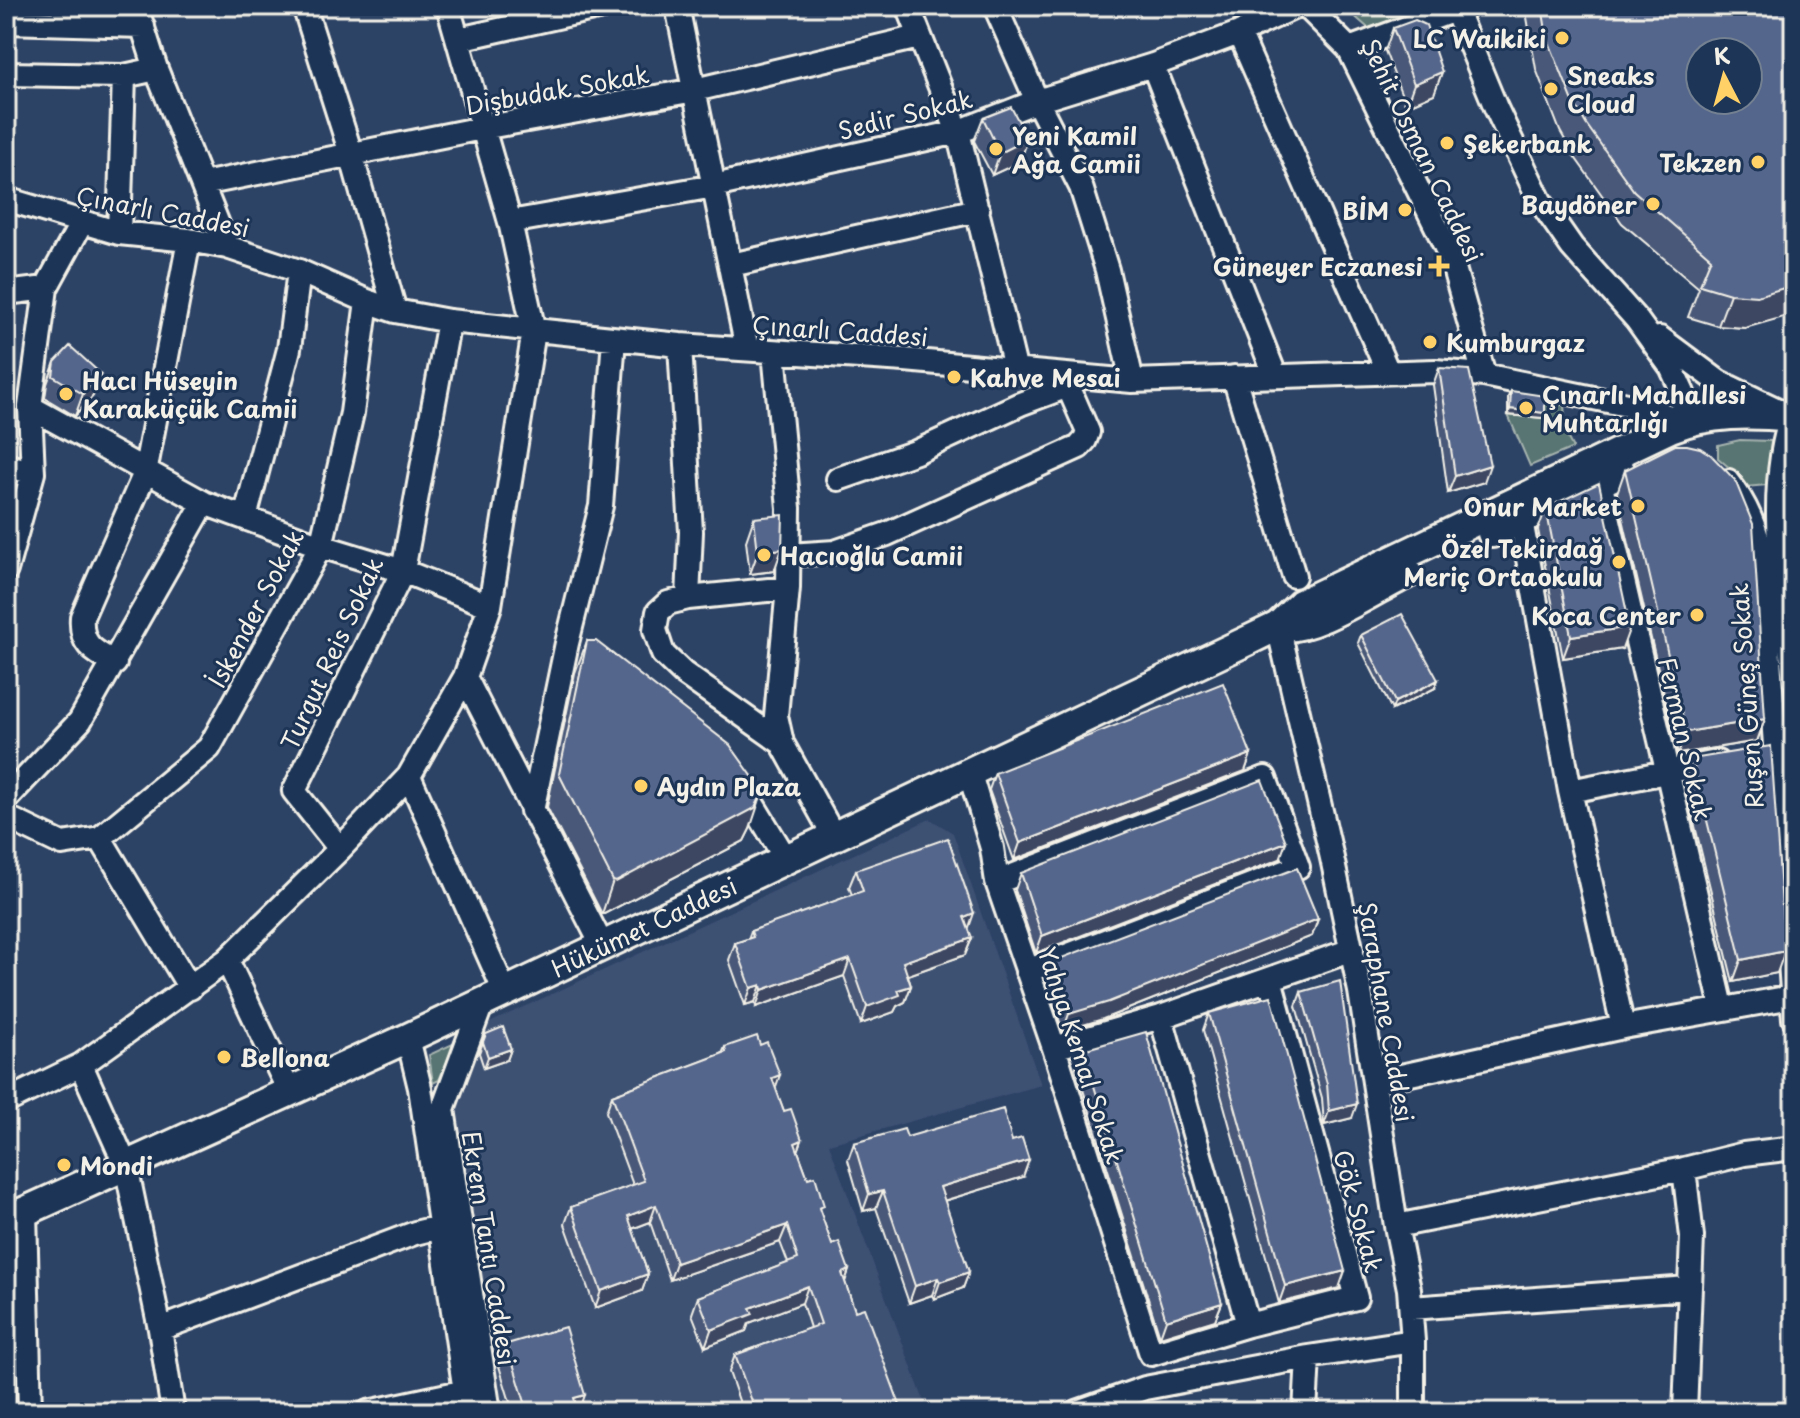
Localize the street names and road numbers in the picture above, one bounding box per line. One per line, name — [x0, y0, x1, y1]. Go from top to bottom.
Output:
street label: Şehit Osman Caddesi — [1353, 32, 1493, 268]
street label: Dişbudak Sokak — [462, 55, 652, 123]
street label: Sedir Sokak — [834, 80, 976, 148]
street label: Çınarlı Caddesi — [73, 177, 253, 245]
street label: Çınarlı Caddesi — [751, 306, 929, 354]
street label: İskender Sokak — [198, 522, 312, 694]
street label: Turgut Reis Sokak — [271, 551, 392, 755]
street label: Ruşen Güneş Sokak — [1720, 582, 1772, 810]
street label: Ferman Sokak — [1650, 653, 1722, 825]
street label: Hükümet Caddesi — [545, 867, 742, 986]
street label: Şaraphane Caddesi — [1350, 899, 1424, 1125]
street label: Yahya Kemal Sokak — [1030, 942, 1134, 1168]
street label: Ekrem Tantı Caddesi — [454, 1128, 526, 1368]
street label: Gök Sokak — [1325, 1146, 1393, 1277]

